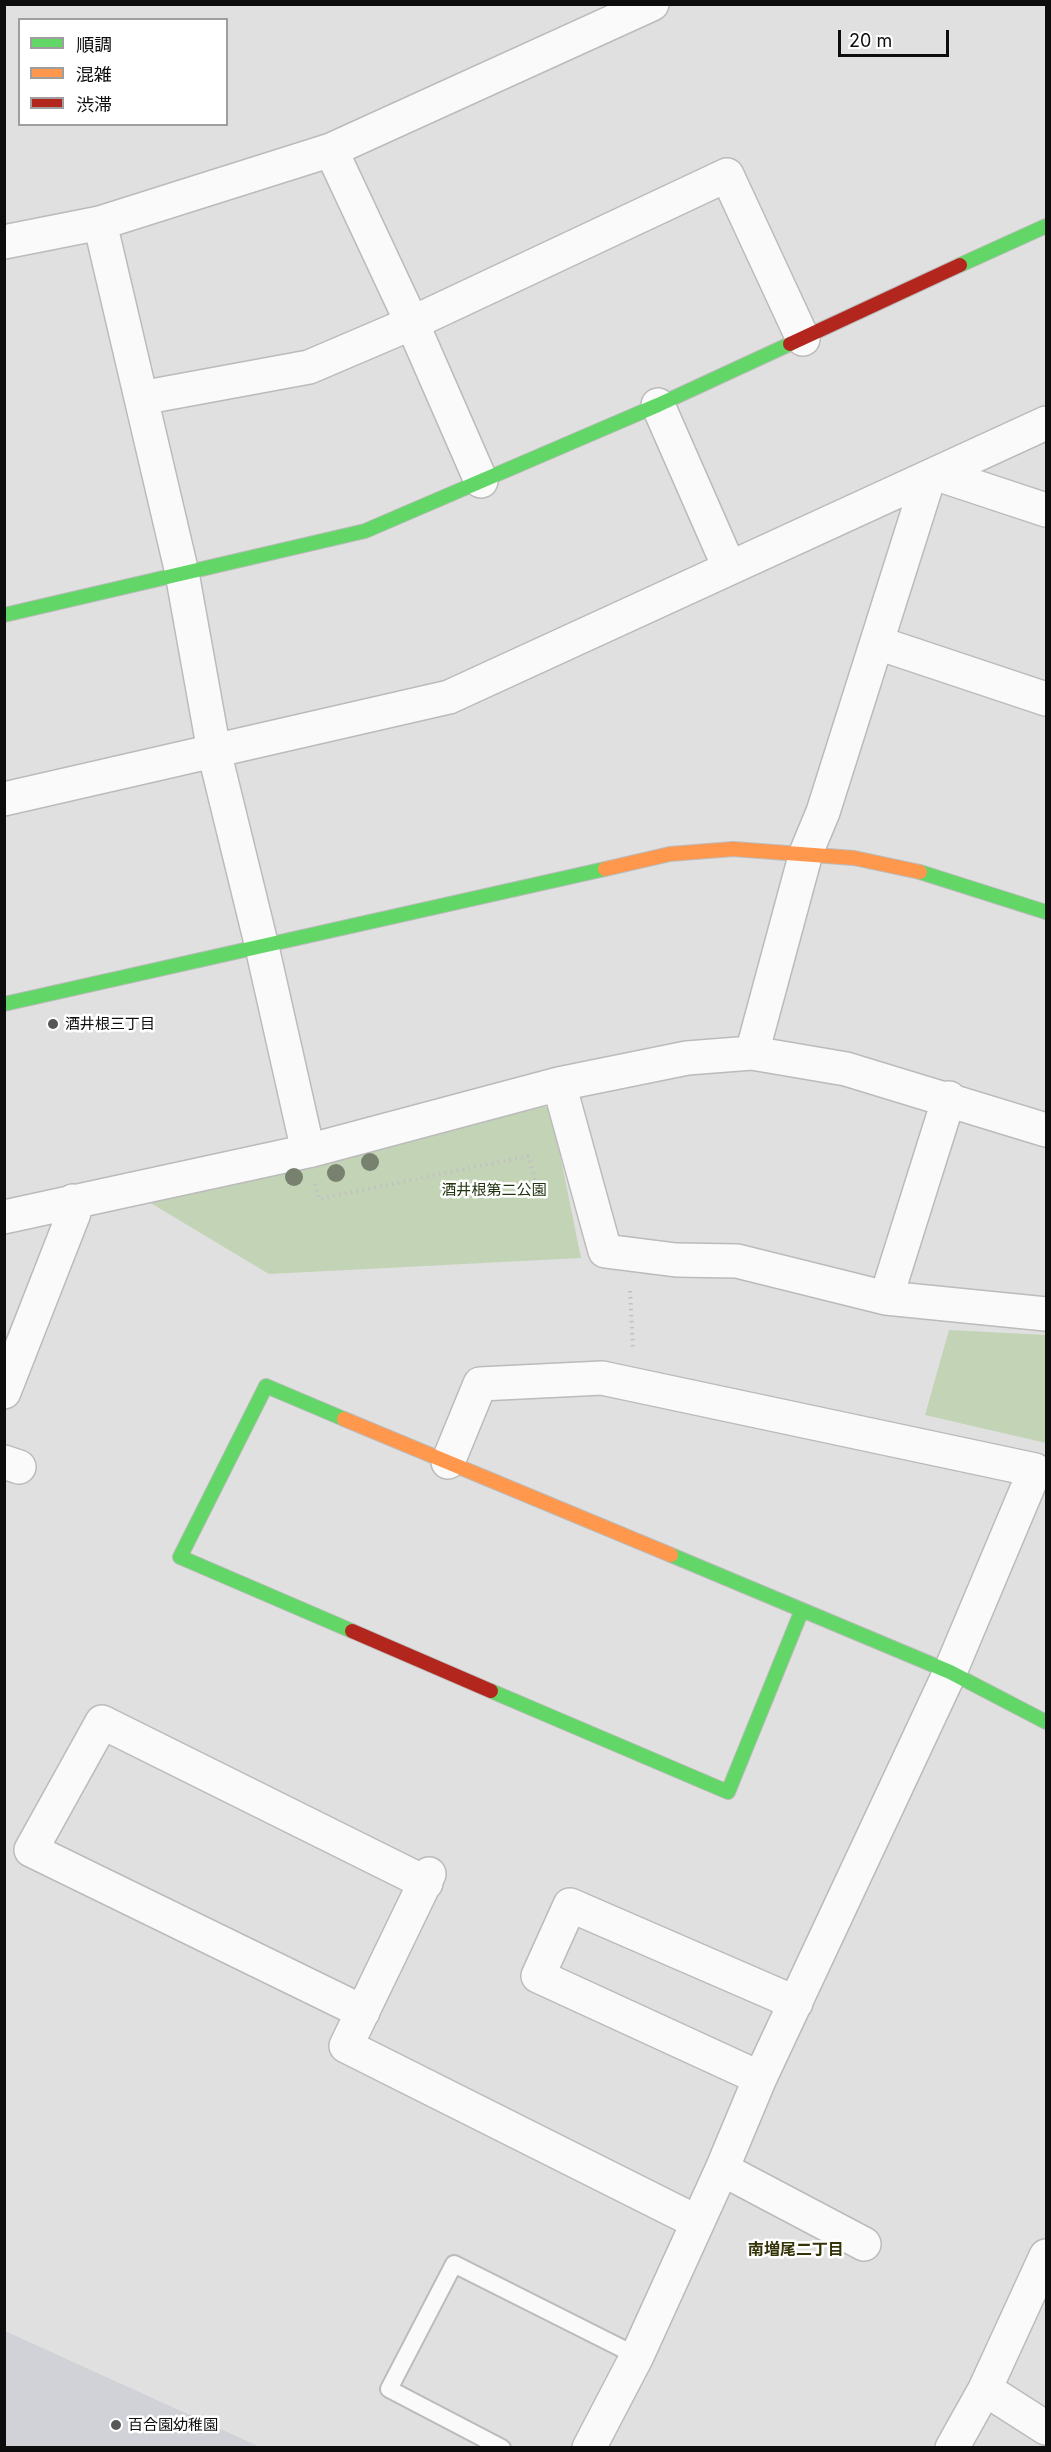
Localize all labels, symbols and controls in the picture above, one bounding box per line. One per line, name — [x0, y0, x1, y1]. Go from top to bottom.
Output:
legend — [18, 18, 228, 126]
scale bar — [841, 18, 952, 56]
text: 20 m — [849, 30, 892, 51]
text: 順調 — [76, 34, 112, 55]
text: 混雑 — [76, 64, 112, 85]
text: 渋滞 — [76, 94, 112, 115]
place label: 酒井根三丁目 — [65, 1015, 155, 1033]
marker: 酒井根三丁目 — [46, 1017, 60, 1031]
park label: 酒井根第二公園 — [442, 1181, 546, 1199]
district label: 南増尾二丁目 — [748, 2240, 844, 2260]
place label: 百合園幼稚園 — [128, 2416, 218, 2434]
marker: 百合園幼稚園 — [109, 2418, 123, 2432]

